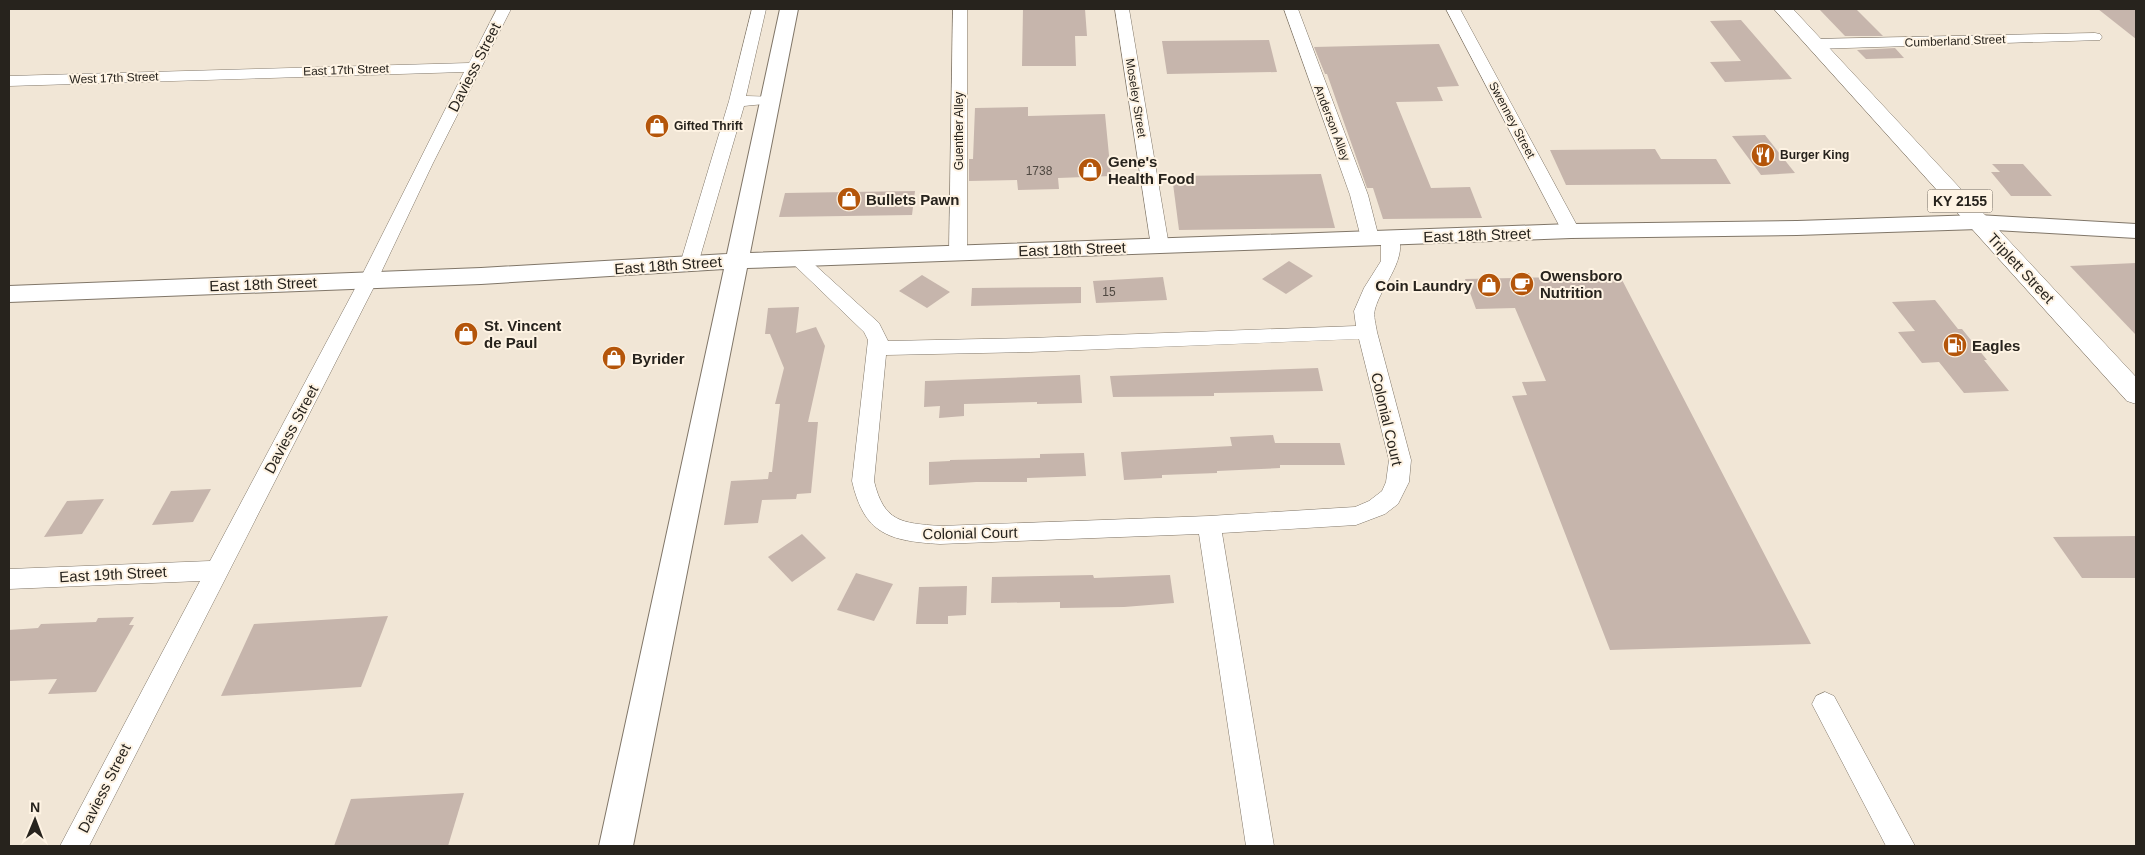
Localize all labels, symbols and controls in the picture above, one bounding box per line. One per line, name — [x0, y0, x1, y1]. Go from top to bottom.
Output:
street label: Daviess Street — [444, 19, 504, 114]
street label: Cumberland Street — [1904, 32, 2006, 50]
street label: Moseley Street — [1123, 57, 1149, 139]
street label: East 17th Street — [303, 61, 390, 78]
street label: West 17th Street — [69, 69, 159, 87]
street label: Swenney Street — [1486, 79, 1538, 161]
street label: Anderson Alley — [1311, 83, 1353, 163]
street label: Guenther Alley — [952, 92, 966, 170]
shop icon: Gifted Thrift — [644, 113, 670, 139]
place label: Gifted Thrift — [674, 119, 743, 133]
restaurant icon: Burger King — [1750, 142, 1776, 168]
place label: Burger King — [1780, 148, 1849, 162]
place label: Gene's Health Food — [1108, 153, 1195, 187]
shop icon: Gene's Health Food — [1077, 157, 1103, 183]
house number: 1738 — [1026, 164, 1053, 178]
shop icon: Bullets Pawn — [836, 186, 862, 212]
road number: KY 2155 — [1928, 190, 1992, 212]
place label: Bullets Pawn — [866, 191, 959, 208]
street label: East 18th Street — [1423, 225, 1532, 245]
street label: Triplett Street — [1984, 229, 2058, 307]
street label: East 18th Street — [1018, 239, 1127, 259]
street label: East 18th Street — [614, 253, 723, 277]
place label: Owensboro Nutrition — [1540, 267, 1623, 301]
cafe icon: Owensboro Nutrition — [1509, 271, 1535, 297]
shop icon: Coin Laundry — [1476, 272, 1502, 298]
street label: East 18th Street — [209, 274, 318, 294]
place label: Coin Laundry — [1375, 277, 1473, 294]
house number: 15 — [1102, 285, 1116, 299]
place label: St. Vincent de Paul — [484, 317, 561, 351]
shop icon: St. Vincent de Paul — [453, 321, 479, 347]
fuel station icon: Eagles — [1942, 332, 1968, 358]
place label: Eagles — [1972, 337, 2020, 354]
shop icon: Byrider — [601, 345, 627, 371]
place label: Byrider — [632, 350, 685, 367]
street label: Colonial Court — [1368, 371, 1406, 468]
street label: Daviess Street — [261, 381, 322, 476]
street label: Colonial Court — [922, 524, 1018, 542]
street label: East 19th Street — [59, 563, 168, 585]
street label: Daviess Street — [74, 740, 134, 835]
north arrow — [10, 795, 60, 845]
text: N — [30, 799, 40, 815]

